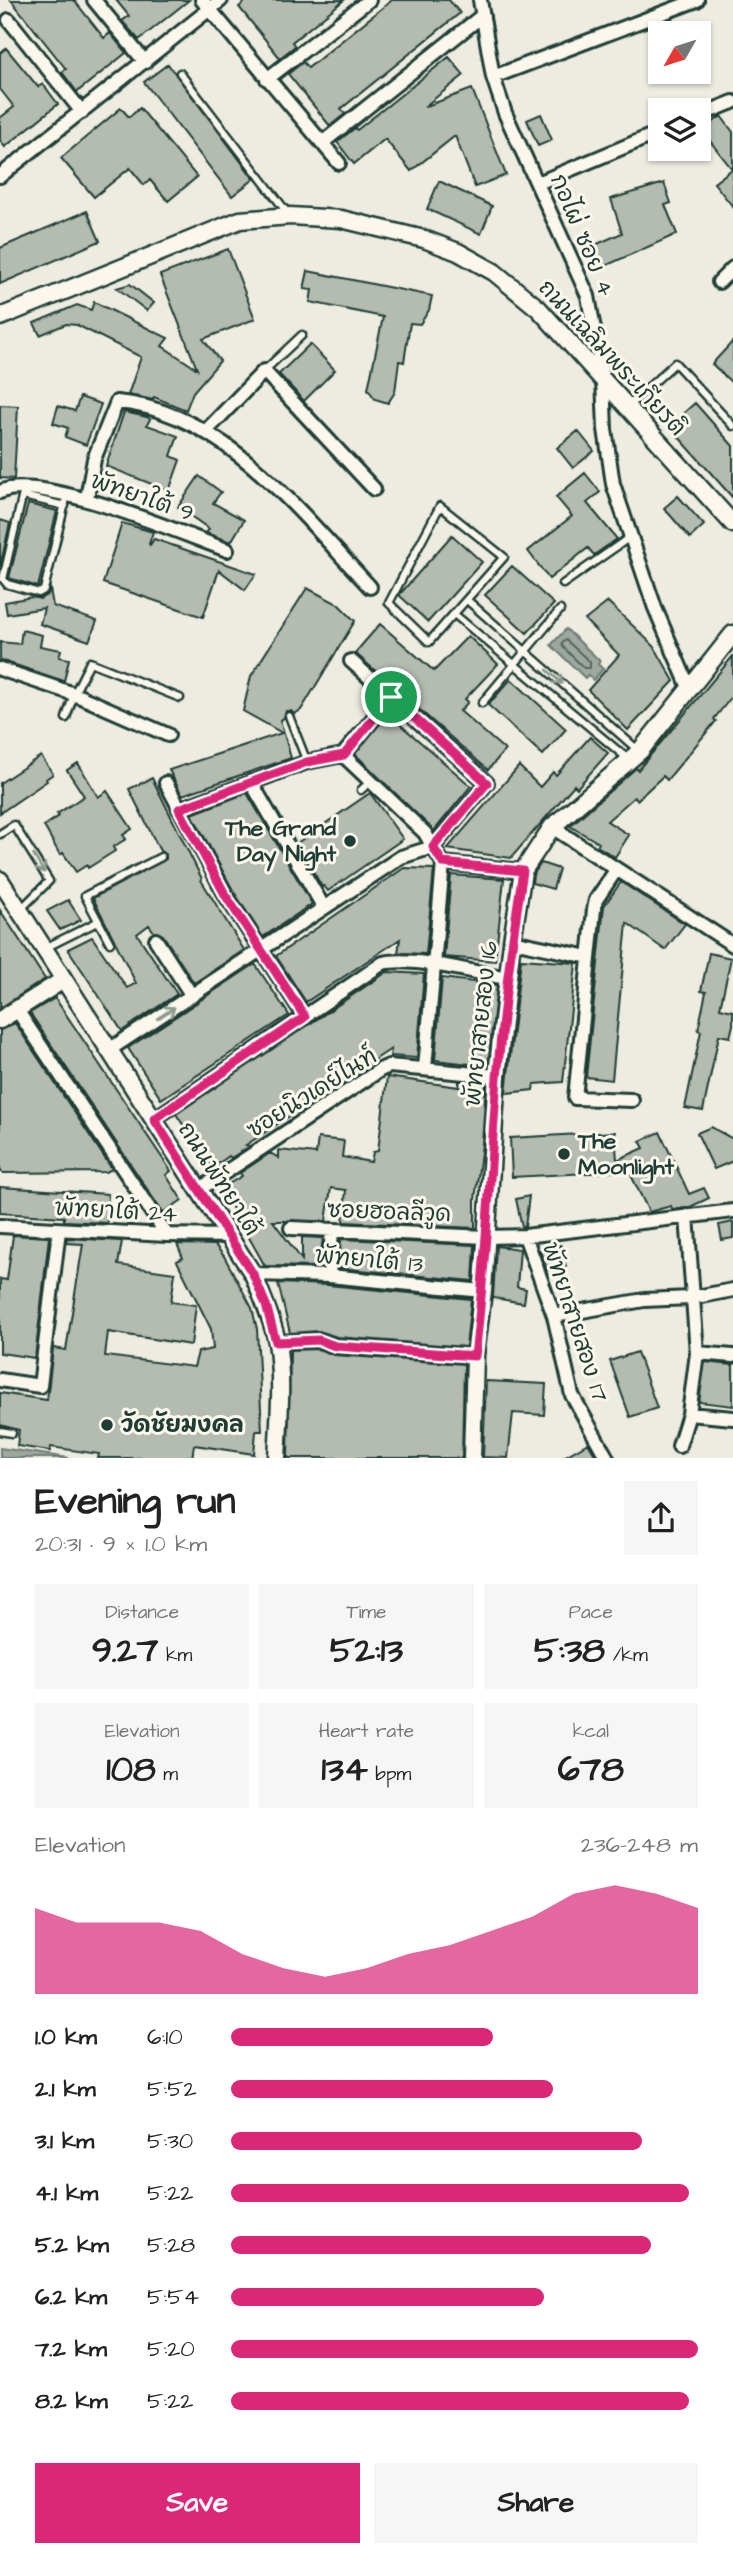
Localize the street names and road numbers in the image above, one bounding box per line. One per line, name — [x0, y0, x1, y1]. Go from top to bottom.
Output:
street label: กอไผ่ ซอย 4 — [542, 168, 623, 301]
street label: ถนนเฉลิมพระเกียรติ — [531, 273, 693, 443]
street label: พัทยาใต้ 9 — [86, 464, 198, 530]
street label: พัทยาสายสอง 16 — [456, 940, 506, 1108]
street label: ซอยนิวเดย์ไนท์ — [240, 1039, 383, 1146]
street label: ถนนพัทยาใต้ — [170, 1115, 269, 1242]
street label: พัทยาใต้ 24 — [54, 1191, 179, 1230]
street label: ซอยฮอลลีวูด — [326, 1194, 451, 1231]
street label: พัทยาใต้ 13 — [314, 1238, 425, 1281]
street label: พัทยาสายสอง 17 — [534, 1238, 616, 1406]

